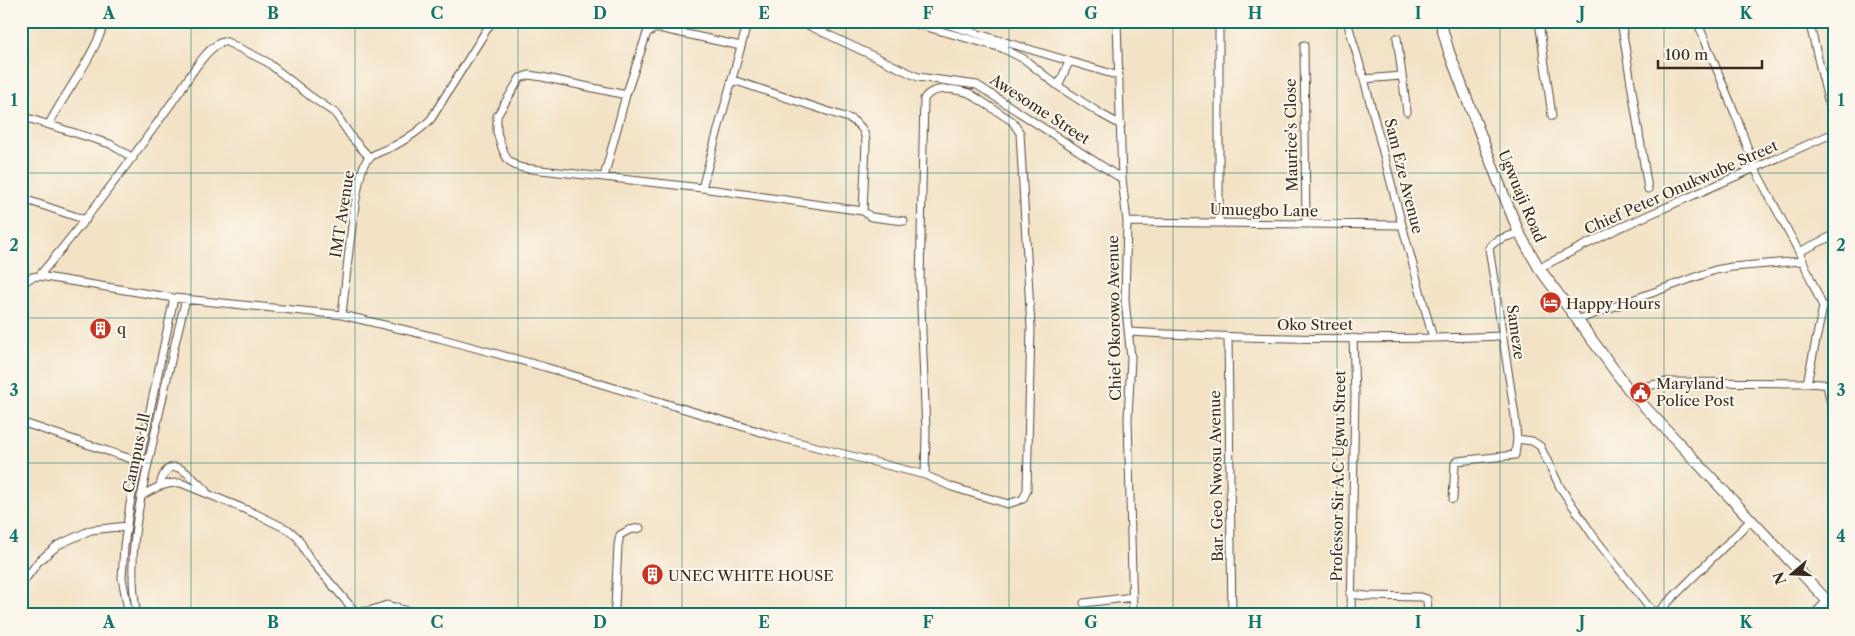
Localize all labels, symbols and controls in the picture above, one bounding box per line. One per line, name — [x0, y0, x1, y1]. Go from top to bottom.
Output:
text: A — [102, 3, 116, 23]
text: B — [267, 3, 279, 23]
text: C — [431, 3, 443, 23]
text: D — [593, 3, 607, 23]
text: E — [758, 3, 770, 23]
text: F — [923, 3, 934, 23]
text: G — [1084, 3, 1098, 23]
text: H — [1248, 3, 1262, 23]
text: I — [1415, 3, 1422, 23]
text: J — [1576, 3, 1585, 23]
text: K — [1740, 3, 1754, 23]
scale bar — [1658, 38, 1761, 70]
text: 100 m — [1665, 45, 1708, 64]
street label: Awesome Street — [986, 69, 1094, 149]
street label: Maurice's Close — [1281, 78, 1301, 192]
text: 1 — [10, 90, 18, 110]
text: 1 — [1837, 90, 1845, 110]
street label: Sam Eze Avenue — [1381, 116, 1427, 236]
street label: Chief Peter Onukwube Street — [1581, 135, 1781, 238]
street label: Ugwuaji Road — [1494, 147, 1550, 245]
street label: IMT Avenue — [326, 169, 358, 259]
street label: Umuegbo Lane — [1210, 200, 1318, 220]
text: 2 — [9, 235, 19, 255]
street label: Chief Okorowo Avenue — [1103, 235, 1125, 401]
text: 2 — [1836, 235, 1846, 255]
hotel icon: Happy Hours — [1538, 291, 1562, 315]
place label: Happy Hours — [1566, 294, 1660, 313]
street label: Sameze — [1503, 303, 1529, 361]
street label: Oko Street — [1277, 315, 1354, 334]
building icon: q — [89, 316, 113, 340]
place label: q — [117, 319, 126, 338]
street label: Professor Sir A.C Ugwu Street — [1327, 369, 1349, 582]
place label: Maryland Police Post — [1656, 374, 1735, 410]
text: 3 — [9, 380, 19, 400]
public building icon: Maryland Police Post — [1628, 380, 1652, 404]
text: 3 — [1836, 380, 1846, 400]
street label: Bar. Geo Nwosu Avenue — [1205, 390, 1227, 562]
street label: Campus Lll — [118, 411, 154, 495]
text: 4 — [9, 526, 19, 546]
text: 4 — [1836, 526, 1846, 546]
north arrow — [1768, 548, 1818, 598]
building icon: UNEC WHITE HOUSE — [640, 563, 664, 587]
place label: UNEC WHITE HOUSE — [668, 566, 834, 585]
text: N — [1769, 570, 1790, 587]
text: A — [102, 612, 116, 632]
text: B — [267, 612, 279, 632]
text: C — [431, 612, 443, 632]
text: D — [593, 612, 607, 632]
text: E — [758, 612, 770, 632]
text: F — [923, 612, 934, 632]
text: G — [1084, 612, 1098, 632]
text: H — [1248, 612, 1262, 632]
text: I — [1415, 612, 1422, 632]
text: J — [1576, 612, 1585, 632]
text: K — [1740, 612, 1754, 632]

